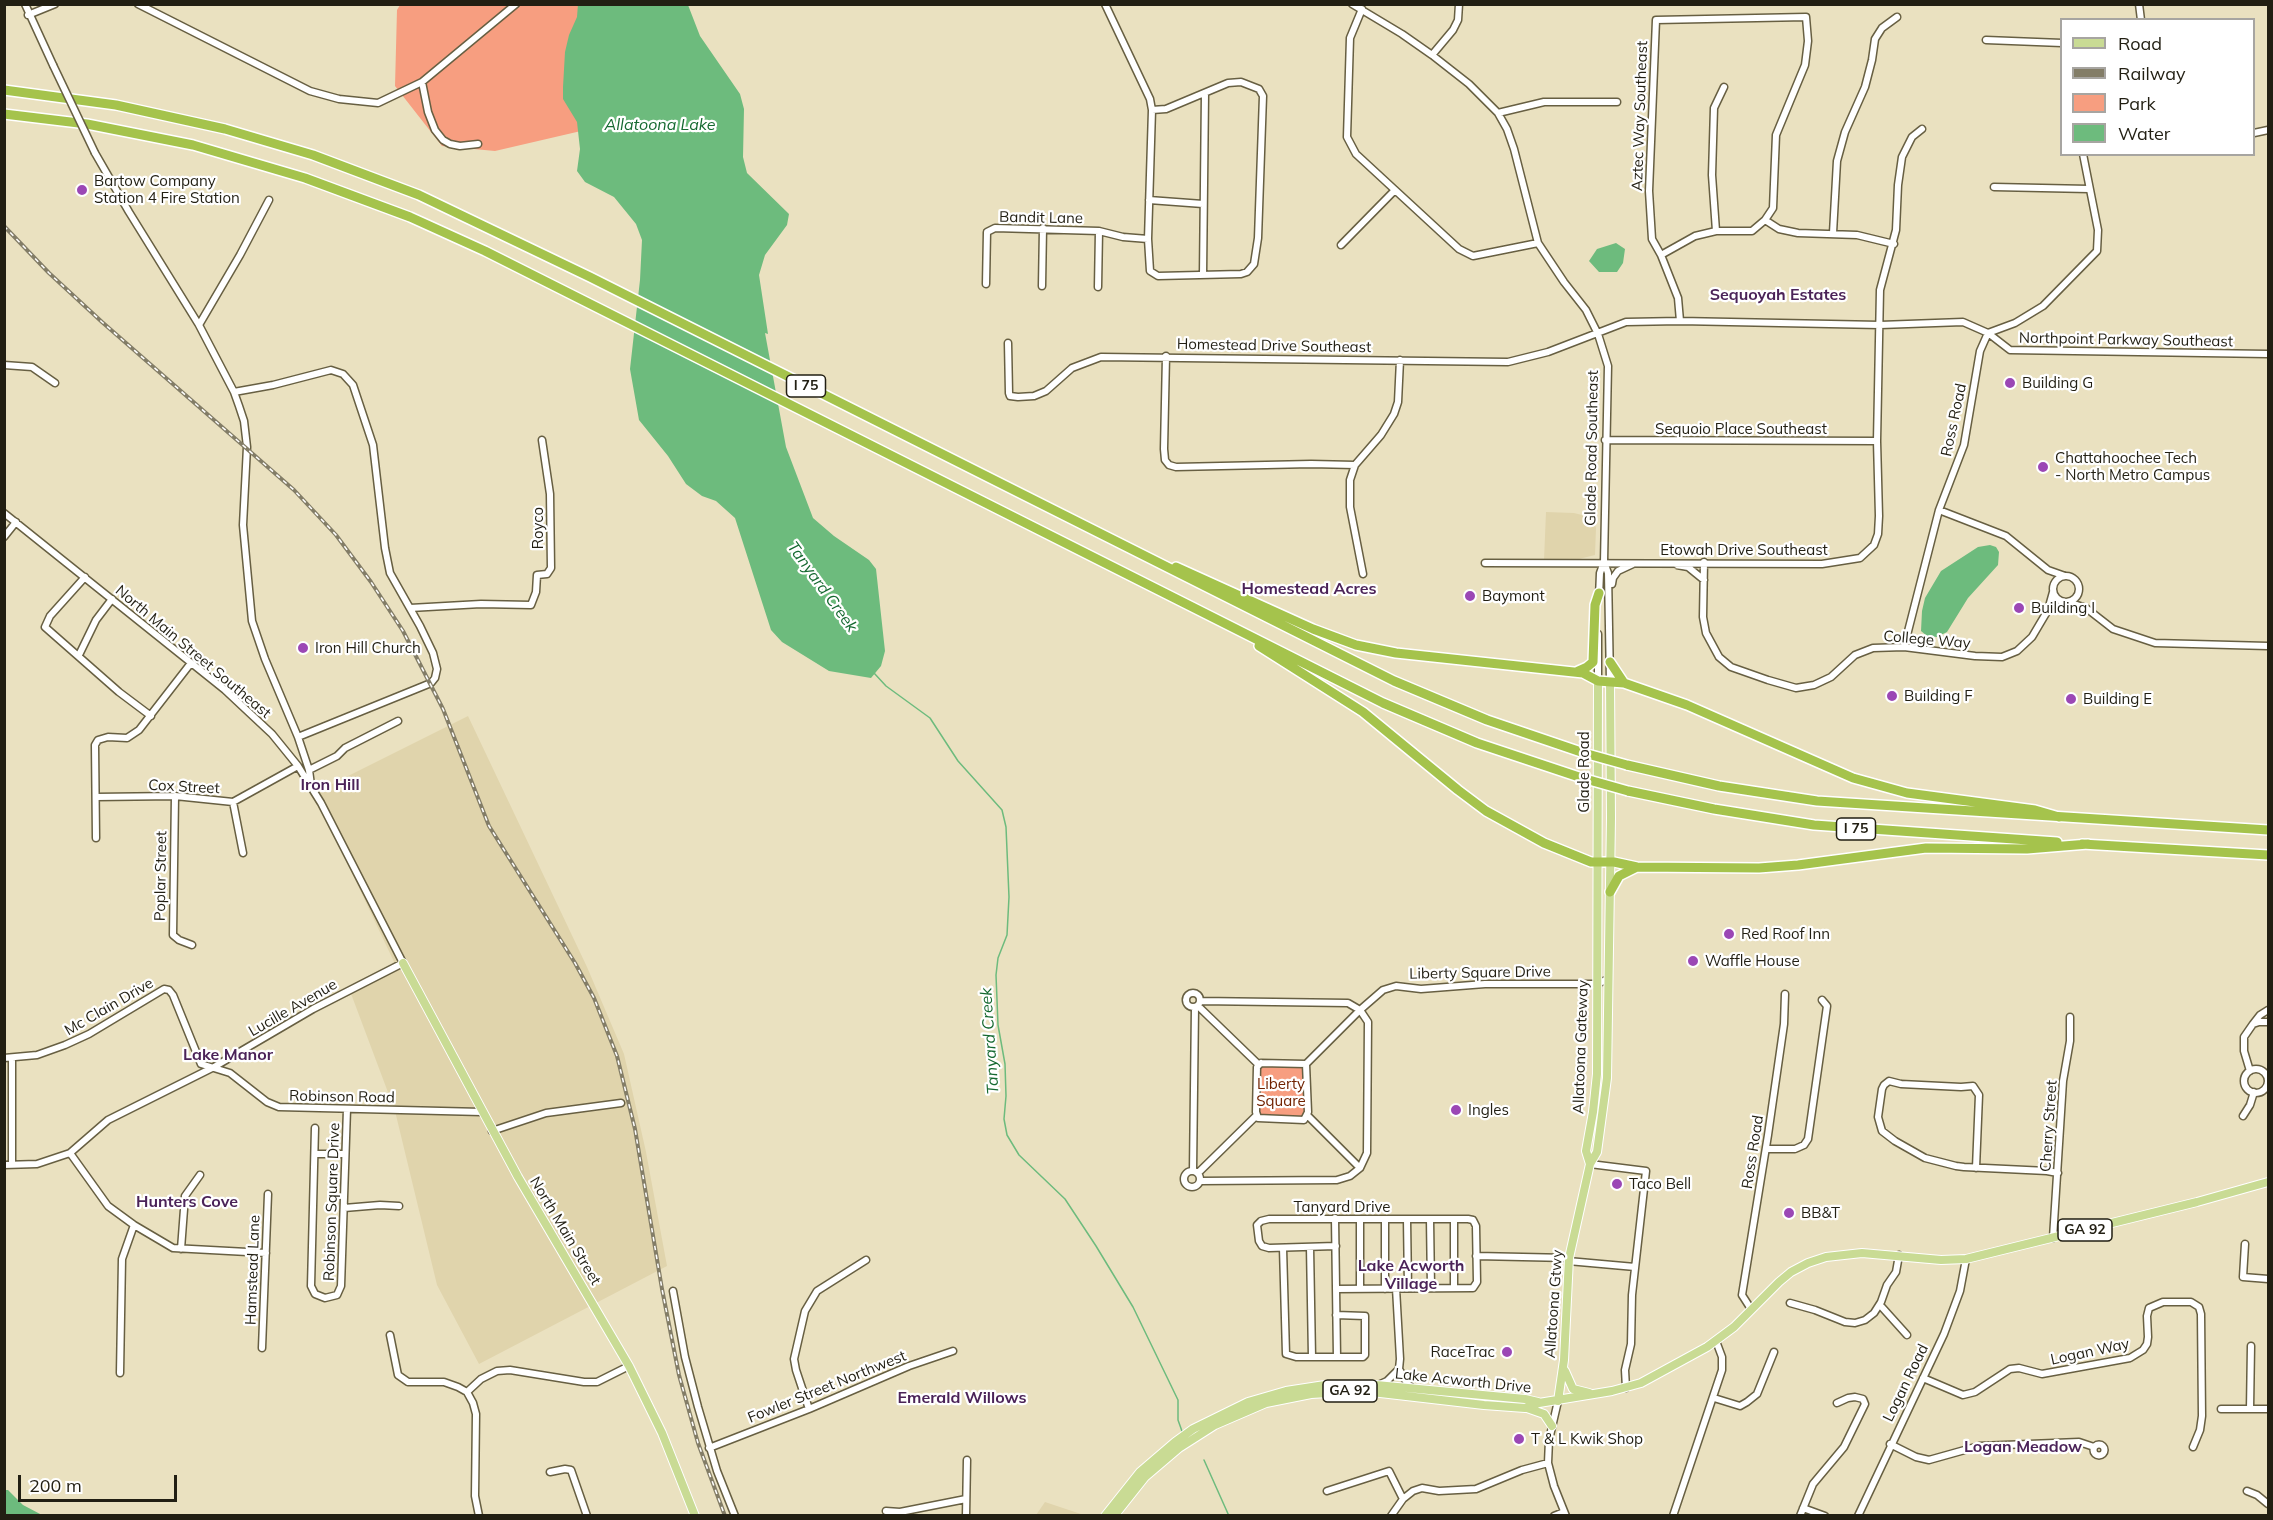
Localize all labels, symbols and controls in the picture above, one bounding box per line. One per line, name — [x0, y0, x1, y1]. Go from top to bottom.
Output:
legend — [2060, 18, 2255, 156]
text: Road — [2118, 32, 2162, 55]
street label: Aztec Way Southeast — [1628, 40, 1652, 192]
text: Railway — [2118, 62, 2186, 85]
text: Park — [2118, 92, 2156, 115]
water label: Allatoona Lake — [605, 115, 715, 135]
text: Water — [2118, 122, 2170, 145]
place label: Bartow Company Station 4 Fire Station — [94, 172, 240, 207]
marker: Bartow Company Station 4 Fire Station — [75, 183, 89, 197]
street label: Bandit Lane — [999, 208, 1083, 228]
district label: Sequoyah Estates — [1710, 285, 1846, 305]
street label: Northpoint Parkway Southeast — [2019, 329, 2233, 351]
street label: Homestead Drive Southeast — [1177, 335, 1371, 357]
street label: Glade Road Southeast — [1582, 370, 1602, 526]
place label: Building G — [2022, 374, 2093, 392]
road number: I 75 — [786, 375, 826, 397]
marker: Building G — [2003, 376, 2017, 390]
street label: Ross Road — [1937, 382, 1971, 458]
street label: Sequoio Place Southeast — [1655, 420, 1827, 438]
place label: Chattahoochee Tech - North Metro Campus — [2055, 449, 2210, 484]
marker: Chattahoochee Tech - North Metro Campus — [2036, 460, 2050, 474]
street label: Royco — [529, 507, 547, 549]
water label: Tanyard Creek — [783, 538, 861, 636]
street label: Etowah Drive Southeast — [1660, 541, 1828, 559]
district label: Homestead Acres — [1242, 579, 1376, 599]
street label: North Main Street Southeast — [112, 582, 274, 722]
place label: Baymont — [1482, 587, 1545, 605]
marker: Baymont — [1463, 589, 1477, 603]
place label: Building I — [2031, 599, 2095, 617]
marker: Building I — [2012, 601, 2026, 615]
street label: College Way — [1883, 627, 1971, 653]
place label: Iron Hill Church — [315, 639, 421, 657]
marker: Iron Hill Church — [296, 641, 310, 655]
place label: Building F — [1904, 687, 1973, 705]
marker: Building F — [1885, 689, 1899, 703]
place label: Building E — [2083, 690, 2152, 708]
marker: Building E — [2064, 692, 2078, 706]
street label: Glade Road — [1575, 731, 1593, 813]
district label: Iron Hill — [300, 775, 360, 795]
street label: Cox Street — [148, 776, 220, 798]
road number: I 75 — [1836, 818, 1876, 840]
street label: Poplar Street — [151, 831, 171, 921]
place label: Red Roof Inn — [1741, 925, 1830, 943]
marker: Red Roof Inn — [1722, 927, 1736, 941]
place label: Waffle House — [1705, 952, 1800, 970]
marker: Waffle House — [1686, 954, 1700, 968]
street label: Liberty Square Drive — [1409, 963, 1551, 983]
street label: Mc Clain Drive — [61, 974, 157, 1040]
street label: Lucille Avenue — [246, 975, 340, 1041]
street label: Allatoona Gateway — [1570, 980, 1592, 1114]
water label: Tanyard Creek — [977, 987, 1003, 1095]
district label: Lake Manor — [183, 1045, 273, 1065]
park label: Liberty Square — [1256, 1075, 1306, 1110]
street label: Cherry Street — [2037, 1080, 2061, 1172]
street label: Robinson Road — [289, 1087, 395, 1107]
place label: Ingles — [1468, 1101, 1509, 1119]
marker: Ingles — [1449, 1103, 1463, 1117]
street label: Ross Road — [1738, 1114, 1768, 1190]
street label: Robinson Square Drive — [320, 1122, 344, 1282]
street label: North Main Street — [526, 1174, 604, 1288]
place label: Taco Bell — [1629, 1175, 1691, 1193]
marker: Taco Bell — [1610, 1177, 1624, 1191]
district label: Hunters Cove — [136, 1192, 238, 1212]
street label: Tanyard Drive — [1294, 1198, 1390, 1216]
place label: BB&T — [1801, 1204, 1840, 1222]
marker: BB&T — [1782, 1206, 1796, 1220]
street label: Hamstead Lane — [242, 1215, 264, 1325]
road number: GA 92 — [2058, 1219, 2112, 1241]
street label: Allatoona Gtwy — [1541, 1249, 1567, 1359]
district label: Lake Acworth Village — [1358, 1256, 1464, 1294]
street label: Logan Way — [2049, 1335, 2131, 1369]
street label: Logan Road — [1879, 1341, 1933, 1425]
place label: RaceTrac — [1431, 1343, 1495, 1361]
marker: RaceTrac — [1500, 1345, 1514, 1359]
street label: Fowler Street Northwest — [745, 1347, 909, 1427]
street label: Lake Acworth Drive — [1394, 1365, 1532, 1397]
road number: GA 92 — [1323, 1380, 1377, 1402]
district label: Emerald Willows — [897, 1388, 1027, 1408]
place label: T & L Kwik Shop — [1531, 1430, 1643, 1448]
marker: T & L Kwik Shop — [1512, 1432, 1526, 1446]
district label: Logan Meadow — [1964, 1437, 2082, 1457]
scale bar — [21, 1463, 180, 1501]
text: 200 m — [29, 1474, 82, 1497]

